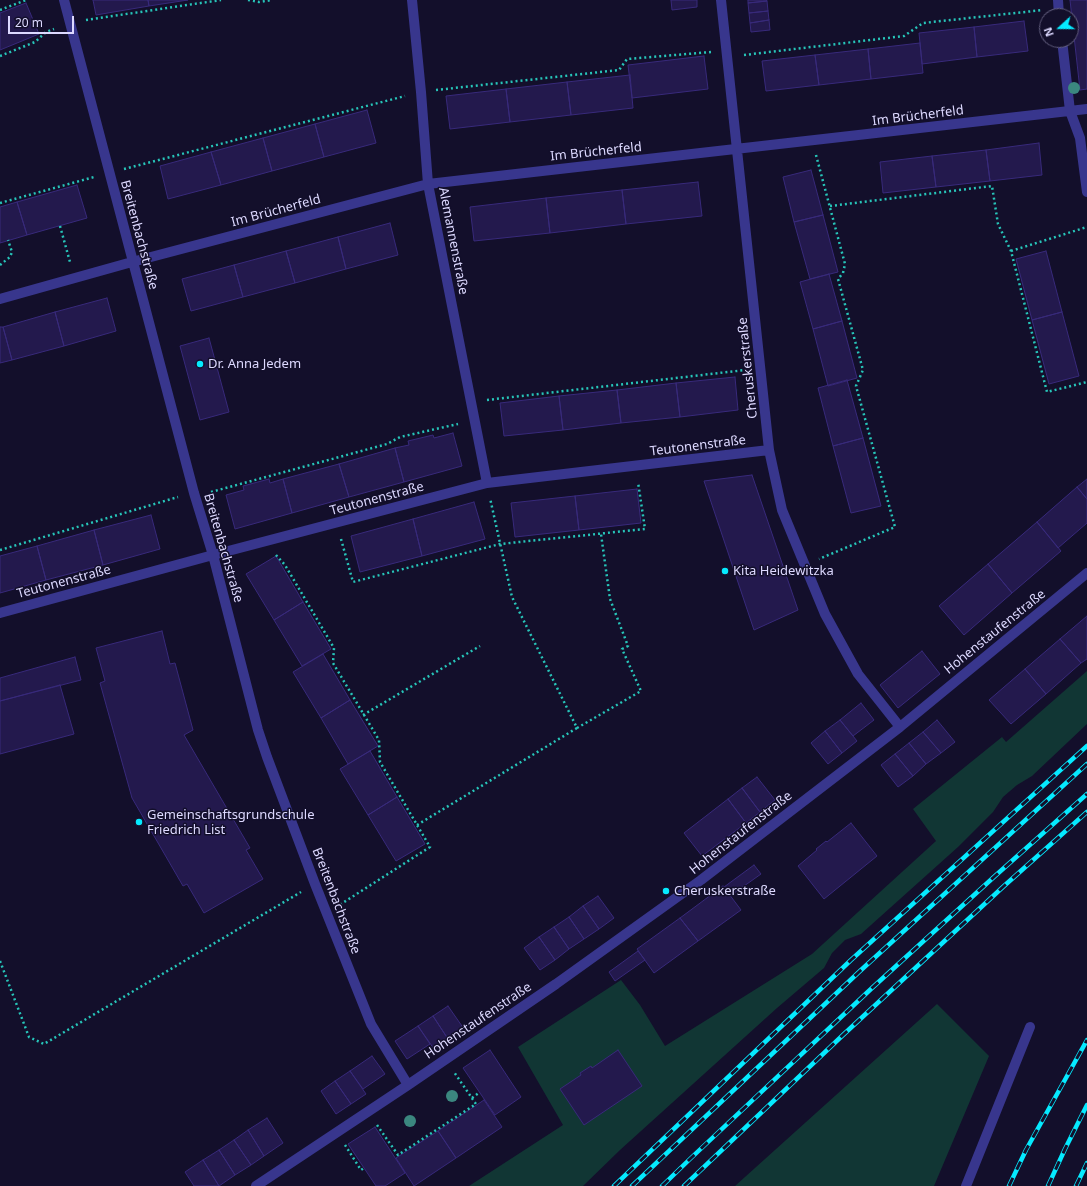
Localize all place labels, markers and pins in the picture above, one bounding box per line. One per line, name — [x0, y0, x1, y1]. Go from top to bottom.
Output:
place label: Dr. Anna Jedem — [208, 356, 301, 372]
marker: Dr. Anna Jedem — [195, 359, 205, 369]
place label: Kita Heidewitzka — [733, 563, 834, 579]
marker: Kita Heidewitzka — [720, 566, 730, 576]
place label: Gemeinschaftsgrundschule Friedrich List — [147, 807, 315, 838]
marker: Gemeinschaftsgrundschule Friedrich List — [134, 817, 144, 827]
place label: Cheruskerstraße — [674, 883, 776, 899]
marker: Cheruskerstraße — [661, 886, 671, 896]

